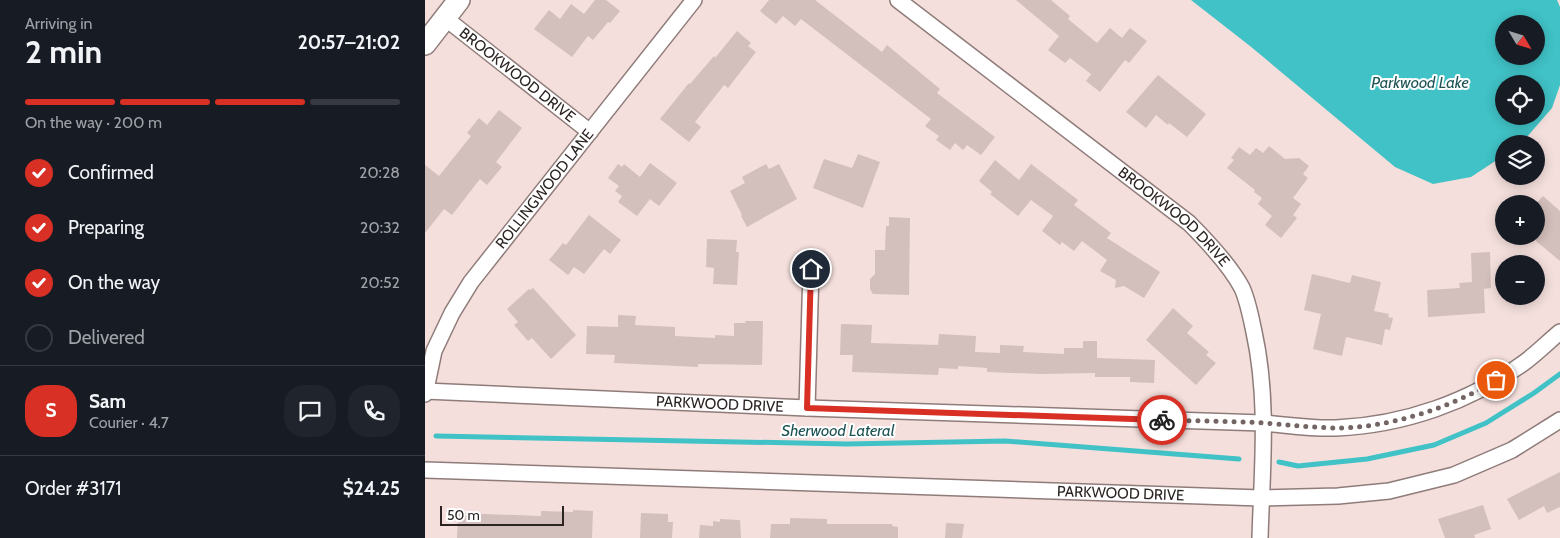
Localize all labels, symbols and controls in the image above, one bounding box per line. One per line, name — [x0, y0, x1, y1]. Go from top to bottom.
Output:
text: Arriving in — [25, 14, 92, 33]
north arrow — [1495, 15, 1545, 65]
map controls — [1495, 15, 1545, 305]
street label: BROOKWOOD DRIVE — [456, 24, 579, 126]
text: 20:57–21:02 — [298, 31, 400, 54]
text: 2 min — [25, 32, 102, 71]
water label: Parkwood Lake — [1371, 73, 1469, 92]
button: locate — [1495, 75, 1545, 125]
text: On the way · 200 m — [25, 113, 162, 132]
street label: ROLLINGWOOD LANE — [492, 126, 597, 252]
button: layers — [1495, 135, 1545, 185]
icon: check — [25, 159, 53, 187]
text: Confirmed — [68, 161, 154, 184]
text: 20:28 — [359, 163, 400, 182]
street label: BROOKWOOD DRIVE — [1115, 163, 1233, 270]
button: + — [1495, 195, 1545, 245]
icon: check — [25, 214, 53, 242]
text: Preparing — [68, 216, 144, 239]
text: 20:32 — [360, 218, 400, 237]
pin — [790, 248, 832, 290]
icon: home — [797, 255, 825, 283]
button: − — [1495, 255, 1545, 305]
icon: check — [25, 269, 53, 297]
text: On the way — [68, 271, 160, 294]
text: 20:52 — [360, 273, 400, 292]
text: Delivered — [68, 326, 145, 349]
pin — [1475, 359, 1517, 401]
icon: bag — [1482, 366, 1510, 394]
button: chat — [284, 385, 336, 437]
button: phone — [348, 385, 400, 437]
text: Sam — [89, 390, 126, 413]
street label: PARKWOOD DRIVE — [656, 392, 784, 416]
courier — [1137, 395, 1187, 445]
text: S — [45, 399, 57, 422]
icon: bike — [1148, 406, 1176, 434]
text: Courier · 4.7 — [89, 413, 169, 432]
water label: Sherwood Lateral — [782, 421, 895, 440]
text: Order #3171 — [25, 477, 121, 500]
text: $24.25 — [343, 477, 400, 500]
street label: PARKWOOD DRIVE — [1057, 482, 1185, 504]
scale bar — [440, 503, 564, 526]
text: 50 m — [447, 506, 480, 524]

